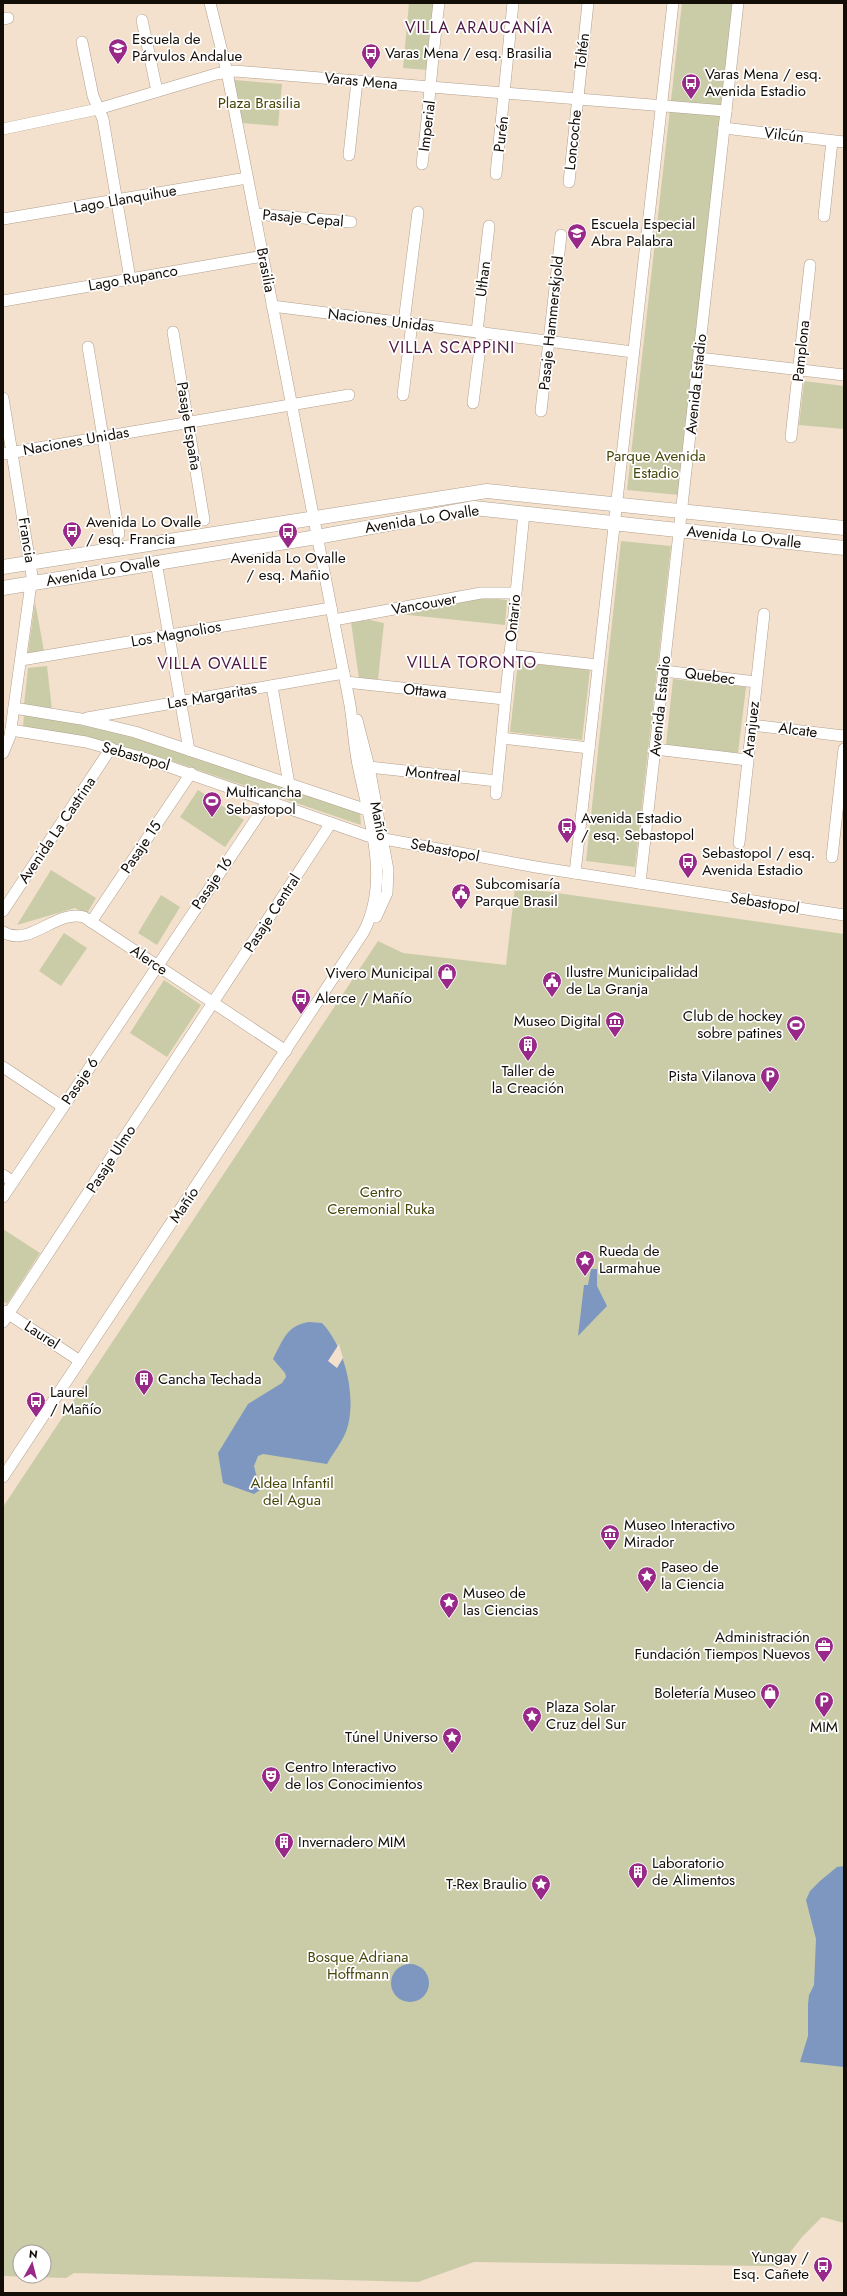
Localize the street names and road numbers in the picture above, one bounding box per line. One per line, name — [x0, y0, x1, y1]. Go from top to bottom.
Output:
street label: Toltén — [569, 32, 595, 70]
street label: Varas Mena — [323, 67, 399, 95]
street label: Imperial — [413, 99, 441, 153]
street label: Loncoche — [559, 108, 587, 171]
street label: Purén — [488, 115, 514, 153]
street label: Vilcún — [763, 122, 805, 148]
street label: Lago Llanquihue — [72, 179, 179, 219]
street label: Pasaje Cepal — [261, 203, 345, 233]
street label: Brasilia — [251, 246, 281, 294]
street label: Pasaje Hammerskjold — [533, 255, 569, 391]
street label: Lago Rupanco — [87, 259, 179, 297]
street label: Uthan — [470, 260, 496, 298]
street label: Naciones Unidas — [326, 303, 436, 337]
street label: Pamplona — [787, 319, 815, 383]
street label: Avenida Estadio — [680, 333, 712, 435]
street label: Pasaje España — [171, 380, 207, 472]
street label: Naciones Unidas — [21, 421, 131, 461]
street label: Avenida Lo Ovalle — [363, 499, 481, 539]
street label: Francia — [13, 516, 41, 564]
street label: Avenida Lo Ovalle — [686, 520, 803, 554]
street label: Avenida Lo Ovalle — [44, 550, 162, 592]
street label: Vancouver — [390, 587, 459, 621]
street label: Ontario — [500, 593, 526, 643]
street label: Los Magnolios — [129, 615, 223, 653]
street label: Avenida Estadio — [644, 655, 676, 757]
street label: Quebec — [683, 662, 737, 690]
street label: Las Margaritas — [166, 677, 258, 715]
street label: Ottawa — [402, 678, 448, 704]
street label: Aranjuez — [737, 700, 765, 758]
street label: Alcate — [777, 717, 819, 743]
street label: Sebastopol — [99, 736, 173, 776]
street label: Montreal — [404, 760, 462, 788]
street label: Avenida La Castrina — [13, 772, 101, 888]
street label: Mañío — [364, 800, 394, 842]
street label: Pasaje 15 — [115, 816, 167, 878]
street label: Sebastopol — [409, 833, 481, 867]
street label: Pasaje 16 — [186, 852, 238, 914]
street label: Pasaje Central — [238, 869, 306, 957]
street label: Sebastopol — [729, 887, 801, 919]
street label: Alerce — [126, 939, 172, 981]
street label: Pasaje 6 — [56, 1053, 104, 1109]
street label: Pasaje Ulmo — [81, 1121, 141, 1197]
street label: Mañío — [164, 1183, 204, 1227]
street label: Laurel — [20, 1315, 64, 1355]

